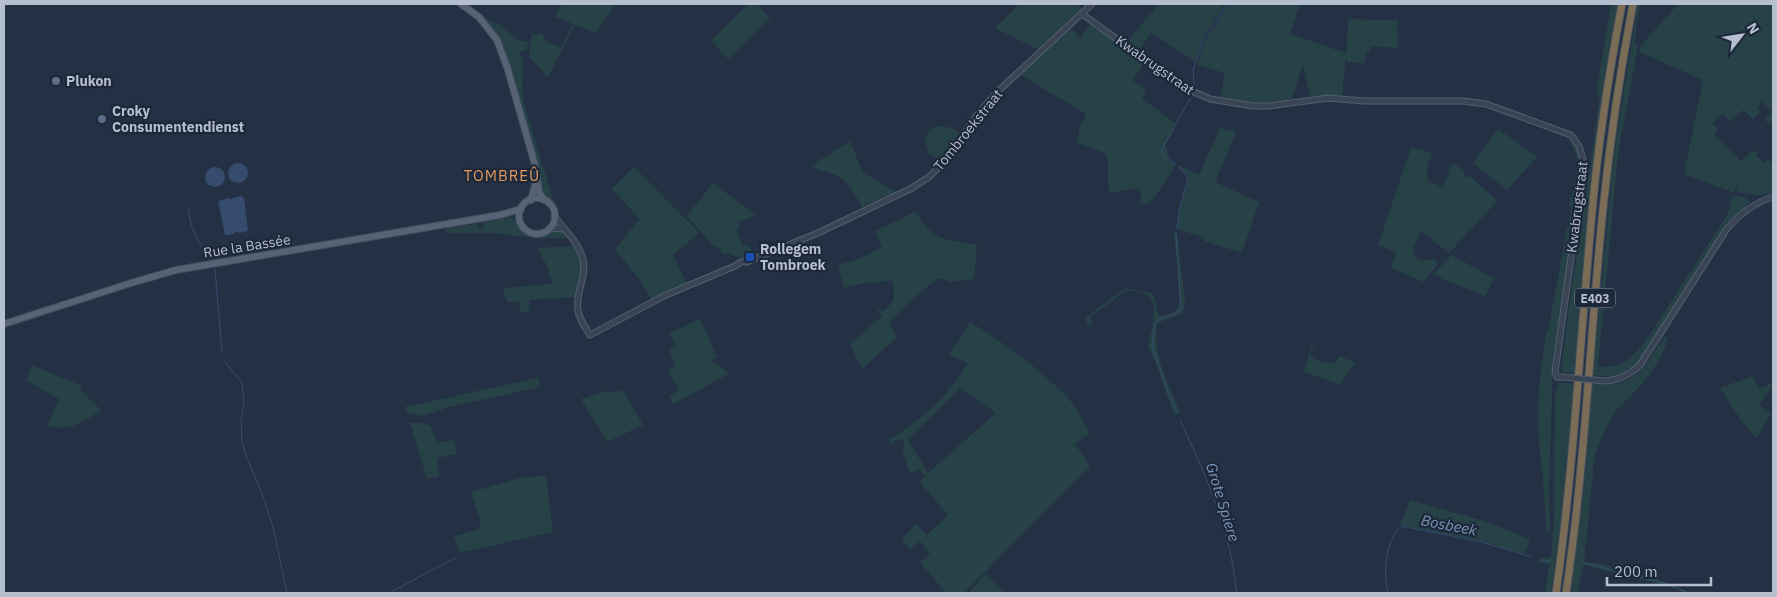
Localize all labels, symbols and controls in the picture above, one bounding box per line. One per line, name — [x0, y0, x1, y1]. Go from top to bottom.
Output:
north arrow — [1717, 10, 1767, 60]
text: N — [1743, 19, 1763, 37]
street label: Kwabrugstraat — [1112, 31, 1198, 99]
place label: Plukon — [66, 72, 112, 90]
marker: Plukon — [50, 75, 62, 87]
street label: Tombroekstraat — [930, 86, 1006, 174]
place label: Croky Consumentendienst — [112, 102, 244, 136]
marker: Croky Consumentendienst — [96, 113, 108, 125]
street label: Kwabrugstraat — [1562, 160, 1592, 254]
district label: TOMBREÛ — [464, 166, 540, 185]
street label: Rue la Bassée — [202, 230, 292, 262]
place label: Rollegem Tombroek — [760, 240, 827, 274]
marker: Rollegem Tombroek — [744, 251, 756, 263]
road number: E403 — [1575, 288, 1615, 308]
water label: Grote Spiere — [1202, 460, 1244, 544]
water label: Bosbeek — [1420, 510, 1479, 540]
scale bar — [1607, 554, 1711, 586]
text: 200 m — [1614, 562, 1658, 581]

